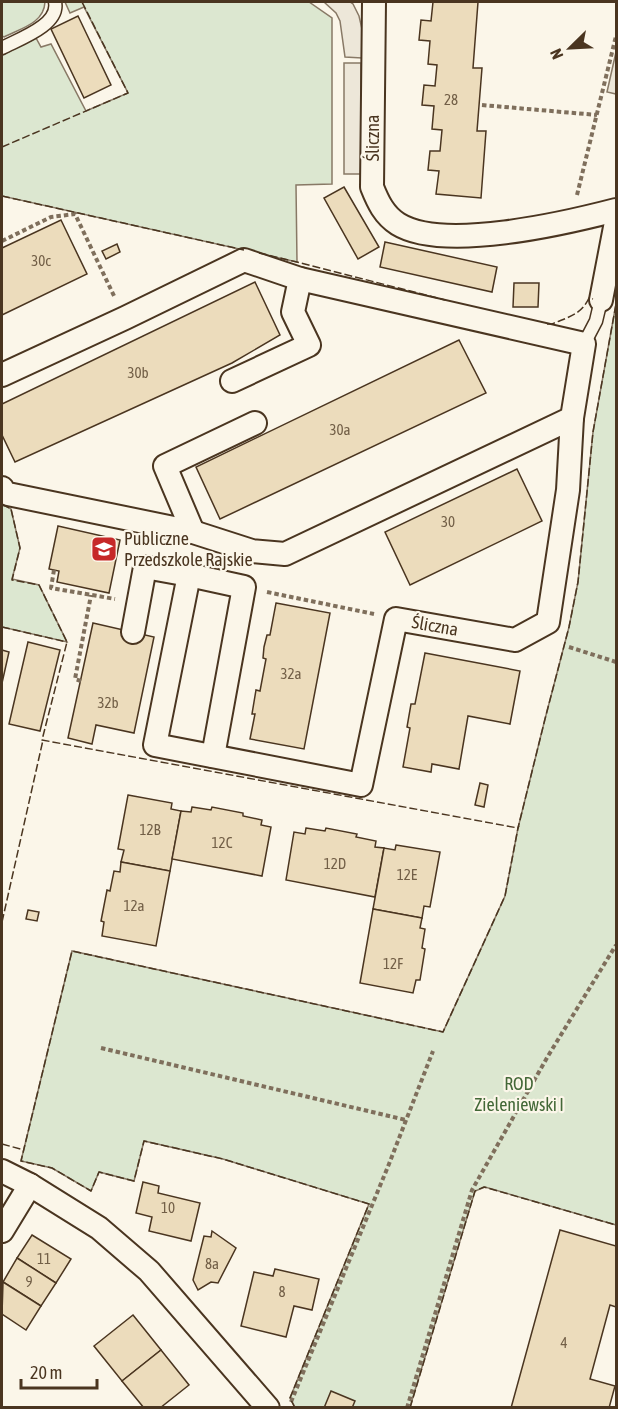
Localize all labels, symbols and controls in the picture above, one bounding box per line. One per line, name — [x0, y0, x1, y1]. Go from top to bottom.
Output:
north arrow — [540, 18, 600, 78]
text: N — [546, 46, 566, 62]
house number: 28 — [444, 91, 458, 108]
street label: Śliczna — [362, 115, 383, 161]
house number: 30c — [31, 252, 51, 269]
house number: 30b — [127, 364, 149, 381]
house number: 30a — [329, 421, 351, 438]
house number: 30 — [441, 513, 455, 530]
place label: Publiczne Przedszkole Rajskie — [124, 528, 253, 570]
school or university icon: Publiczne Przedszkole Rajskie — [89, 534, 119, 564]
street label: Śliczna — [410, 611, 460, 640]
house number: 32a — [280, 665, 302, 682]
house number: 32b — [97, 694, 119, 711]
house number: 12B — [139, 821, 161, 838]
house number: 12C — [212, 834, 233, 851]
house number: 12D — [324, 855, 346, 872]
house number: 12E — [397, 866, 418, 883]
house number: 12a — [123, 897, 145, 914]
house number: 12F — [383, 955, 403, 972]
park label: ROD Zieleniewski I — [474, 1073, 564, 1115]
house number: 10 — [161, 1199, 175, 1216]
house number: 11 — [37, 1250, 51, 1267]
house number: 8a — [205, 1255, 219, 1272]
house number: 9 — [25, 1273, 33, 1290]
house number: 8 — [278, 1283, 286, 1300]
house number: 4 — [560, 1334, 568, 1351]
scale bar — [21, 1352, 98, 1390]
text: 20 m — [30, 1362, 62, 1383]

